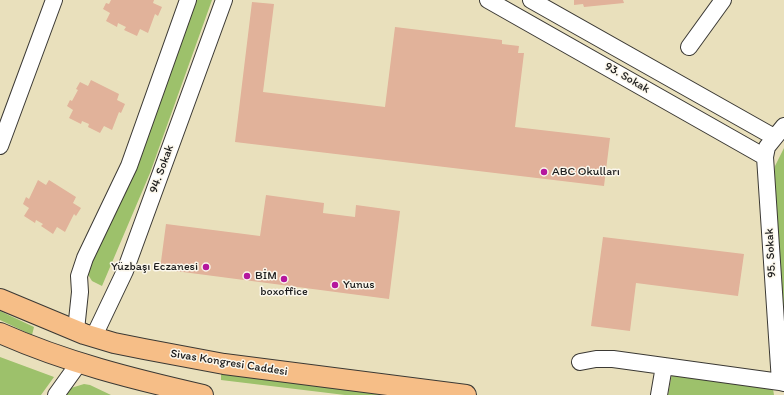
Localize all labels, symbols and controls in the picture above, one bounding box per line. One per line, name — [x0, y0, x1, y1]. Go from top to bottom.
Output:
street label: 93. Sokak — [602, 59, 652, 97]
street label: 94. Sokak — [147, 143, 177, 195]
place label: ABC Okulları — [552, 165, 620, 179]
marker: ABC Okulları — [539, 167, 549, 177]
street label: 95. Sokak — [763, 228, 779, 278]
place label: Yüzbaşı Eczanesi — [111, 260, 198, 274]
marker: Yüzbaşı Eczanesi — [201, 262, 211, 272]
place label: BİM — [255, 269, 277, 283]
marker: BİM — [242, 271, 252, 281]
marker: boxoffice — [279, 274, 289, 284]
place label: Yunus — [343, 278, 375, 292]
marker: Yunus — [330, 280, 340, 290]
place label: boxoffice — [260, 285, 308, 299]
street label: Sivas Kongresi Caddesi — [169, 347, 289, 379]

